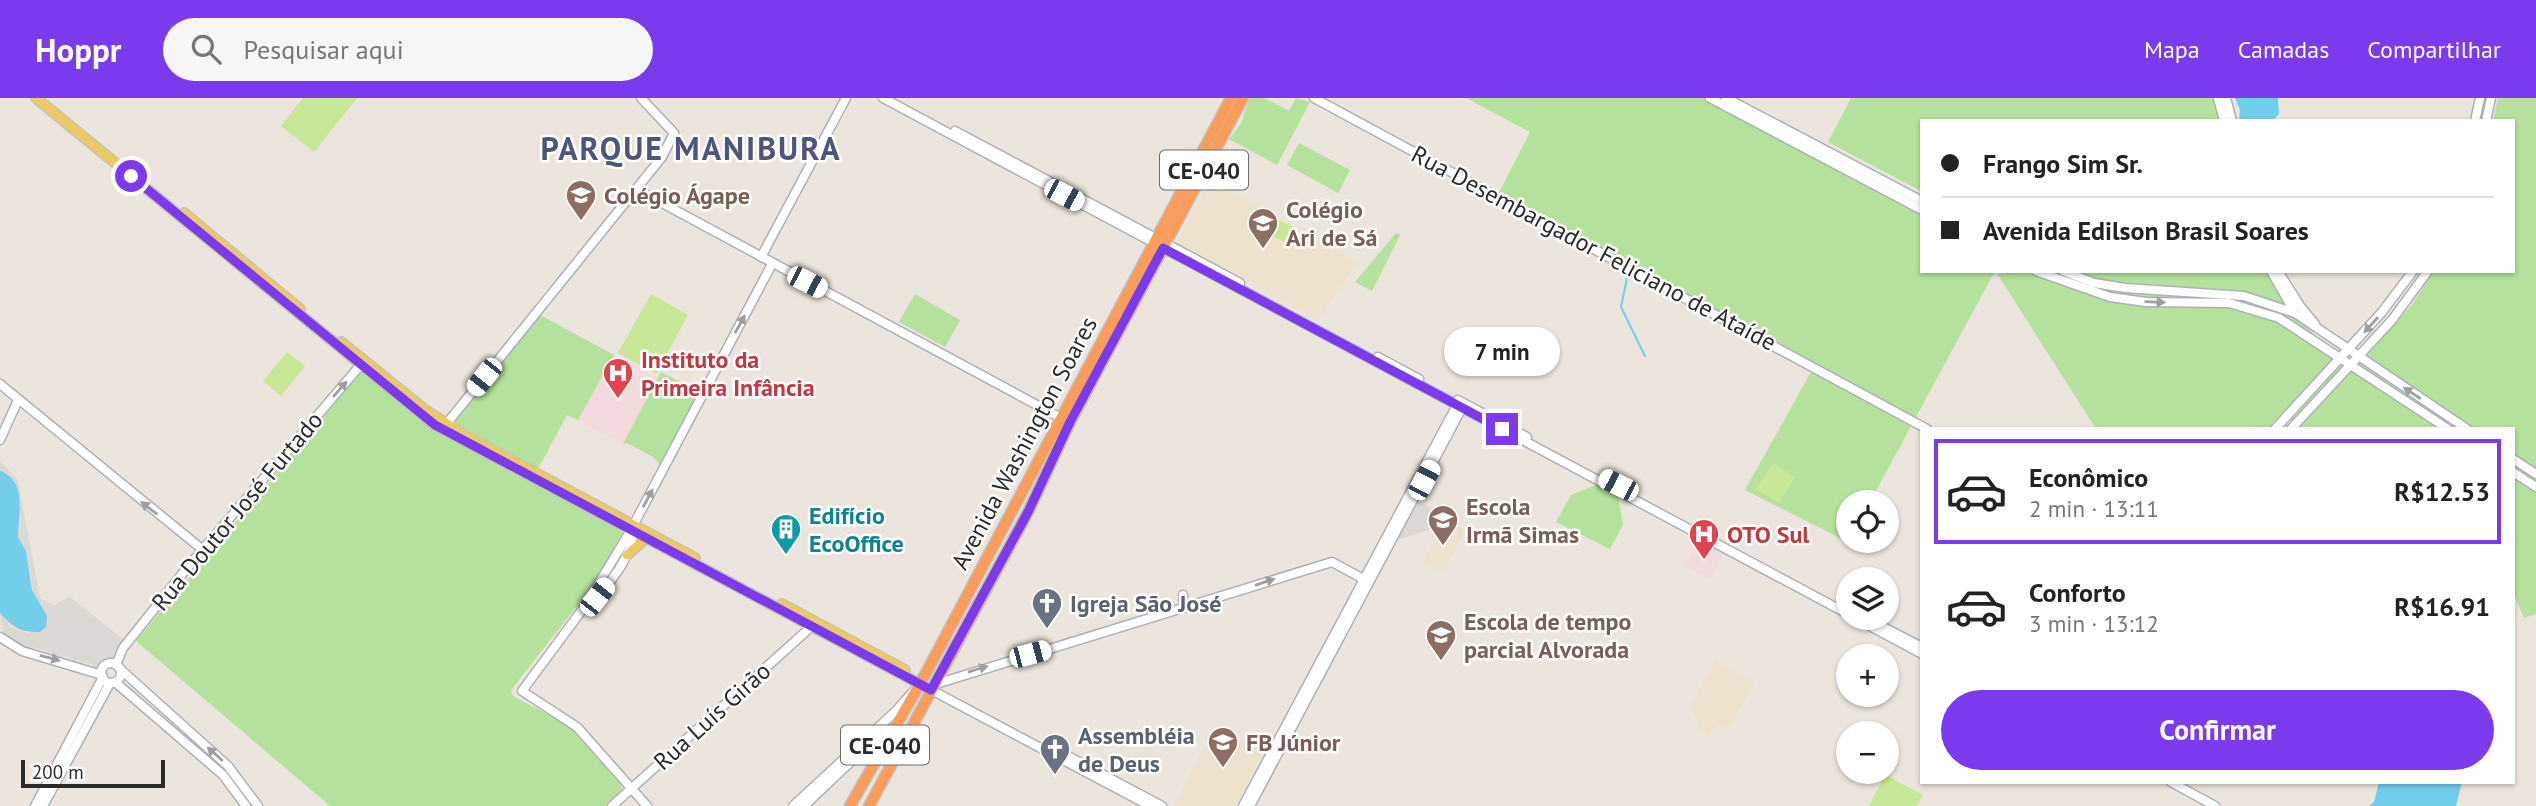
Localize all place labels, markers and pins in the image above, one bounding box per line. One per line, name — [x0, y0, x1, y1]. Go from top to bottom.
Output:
school or university icon: Colégio Ágape — [564, 178, 598, 222]
place label: Colégio Ágape — [604, 180, 750, 211]
place label: Colégio Ari de Sá — [1286, 194, 1377, 253]
school or university icon: Colégio Ari de Sá — [1246, 206, 1280, 250]
place label: Instituto da Primeira Infância — [641, 344, 815, 403]
hospital icon: Instituto da Primeira Infância — [601, 356, 635, 400]
place label: Escola Irmã Simas — [1466, 491, 1579, 550]
place label: Edifício EcoOffice — [809, 500, 904, 559]
school or university icon: Escola Irmã Simas — [1426, 503, 1460, 547]
building icon: Edifício EcoOffice — [769, 512, 803, 556]
hospital icon: OTO Sul — [1687, 517, 1721, 561]
place label: OTO Sul — [1727, 519, 1810, 550]
church icon: Igreja São José — [1030, 586, 1064, 630]
place label: Igreja São José — [1070, 588, 1222, 619]
place label: Escola de tempo parcial Alvorada — [1464, 606, 1631, 665]
school or university icon: Escola de tempo parcial Alvorada — [1424, 618, 1458, 662]
place label: Assembléia de Deus — [1078, 720, 1195, 779]
school or university icon: FB Júnior — [1206, 725, 1240, 769]
place label: FB Júnior — [1246, 727, 1341, 758]
church icon: Assembléia de Deus — [1038, 732, 1072, 776]

